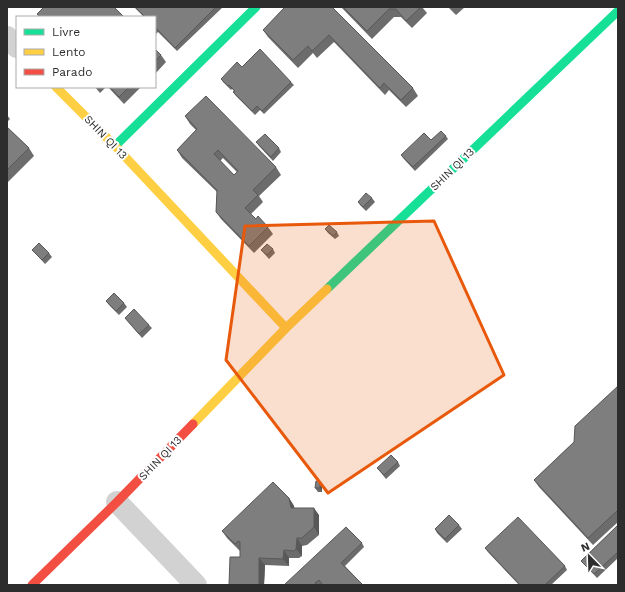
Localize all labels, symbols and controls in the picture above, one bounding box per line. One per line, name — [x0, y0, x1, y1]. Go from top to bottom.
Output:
legend — [16, 16, 156, 88]
text: Livre — [52, 25, 80, 39]
text: Lento — [52, 45, 86, 59]
text: Parado — [52, 65, 92, 79]
street label: SHIN QI 13 — [82, 113, 130, 162]
street label: SHIN QI 13 — [428, 145, 477, 193]
street label: SHIN QI 13 — [136, 434, 184, 483]
north arrow — [569, 536, 609, 576]
text: N — [579, 540, 592, 555]

